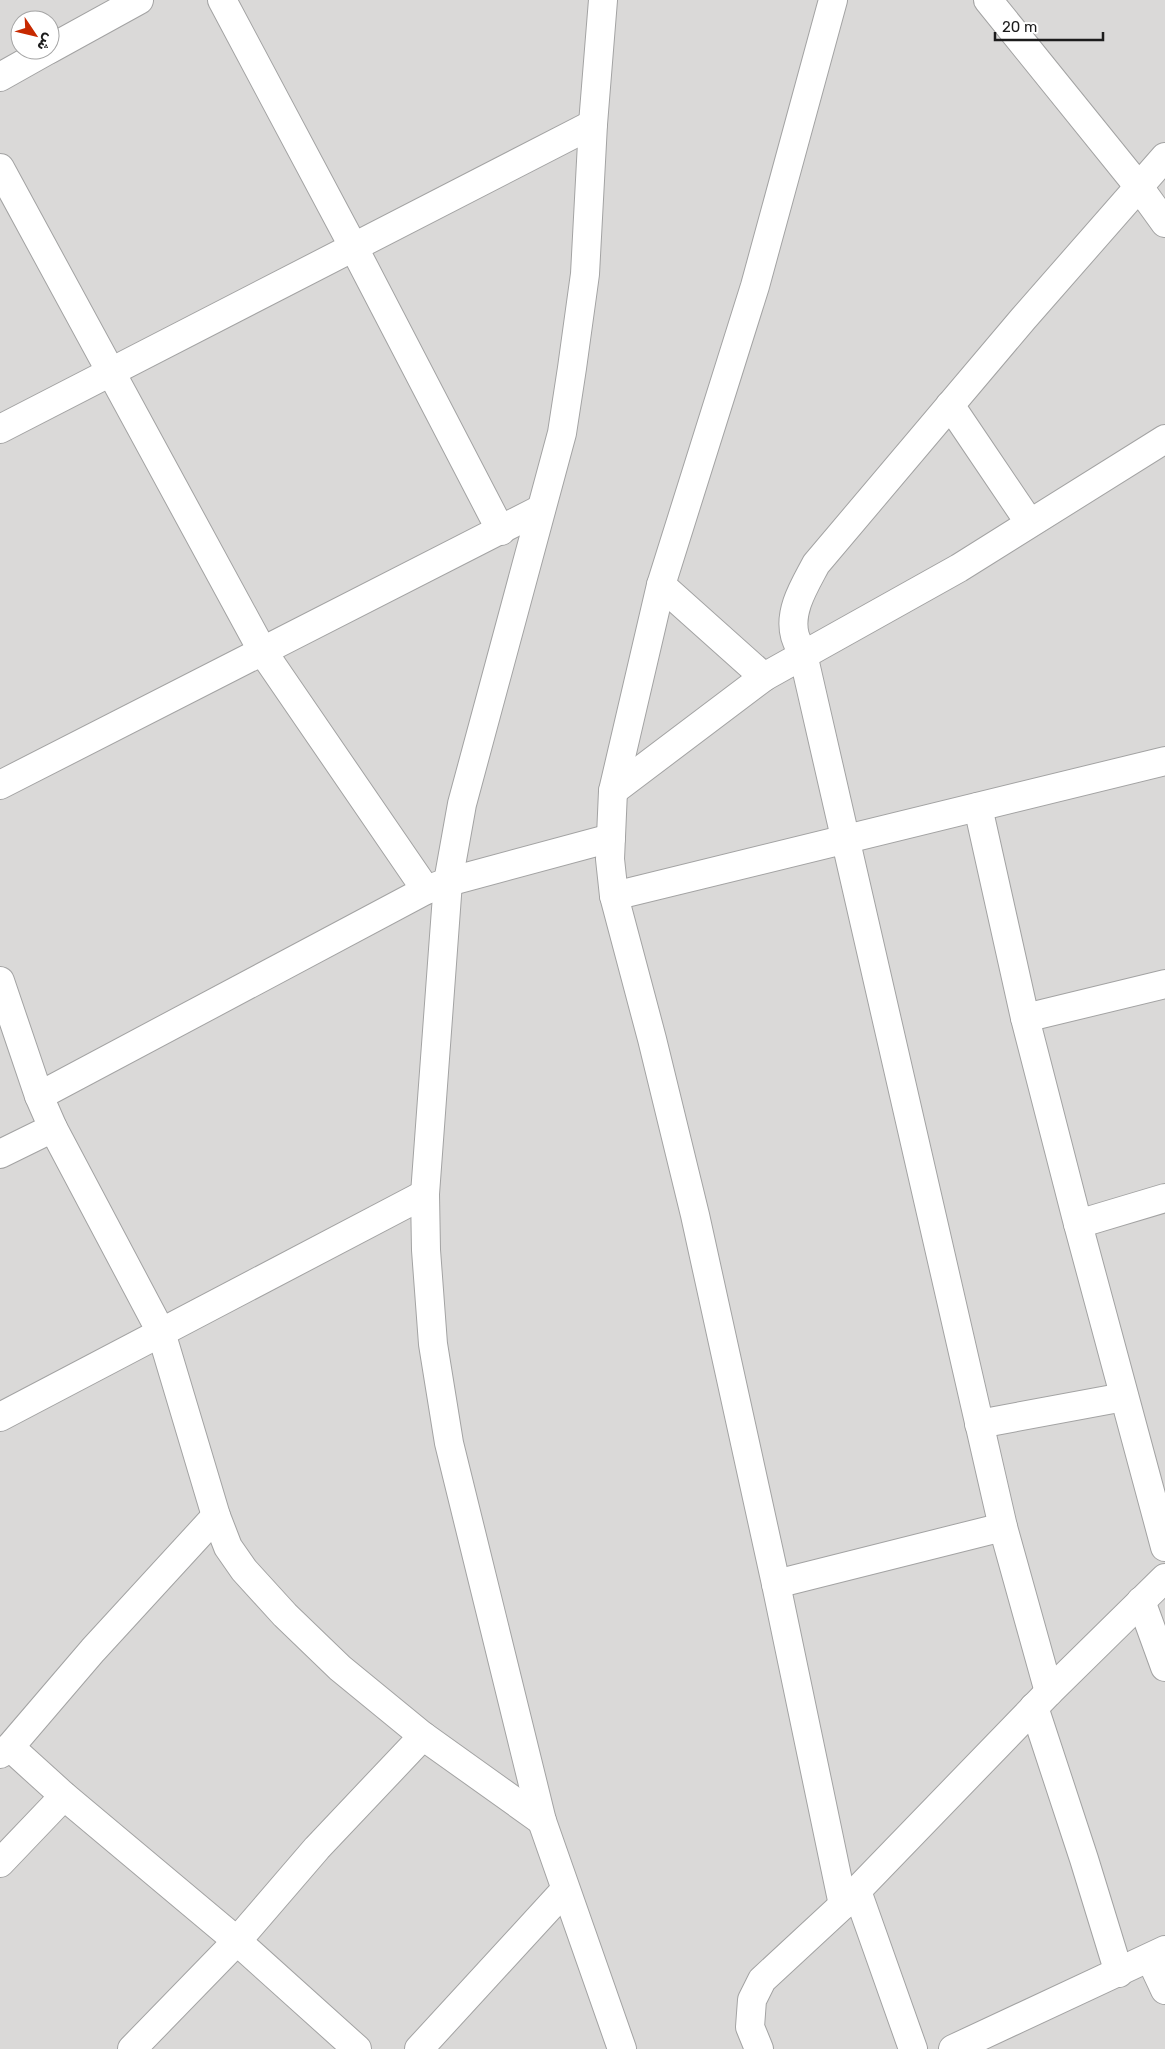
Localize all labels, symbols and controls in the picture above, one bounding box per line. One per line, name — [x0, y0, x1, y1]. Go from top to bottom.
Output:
north arrow — [10, 10, 60, 60]
scale bar — [995, 10, 1102, 42]
text: 20 m — [1002, 18, 1037, 36]
text: ش — [33, 30, 57, 55]

